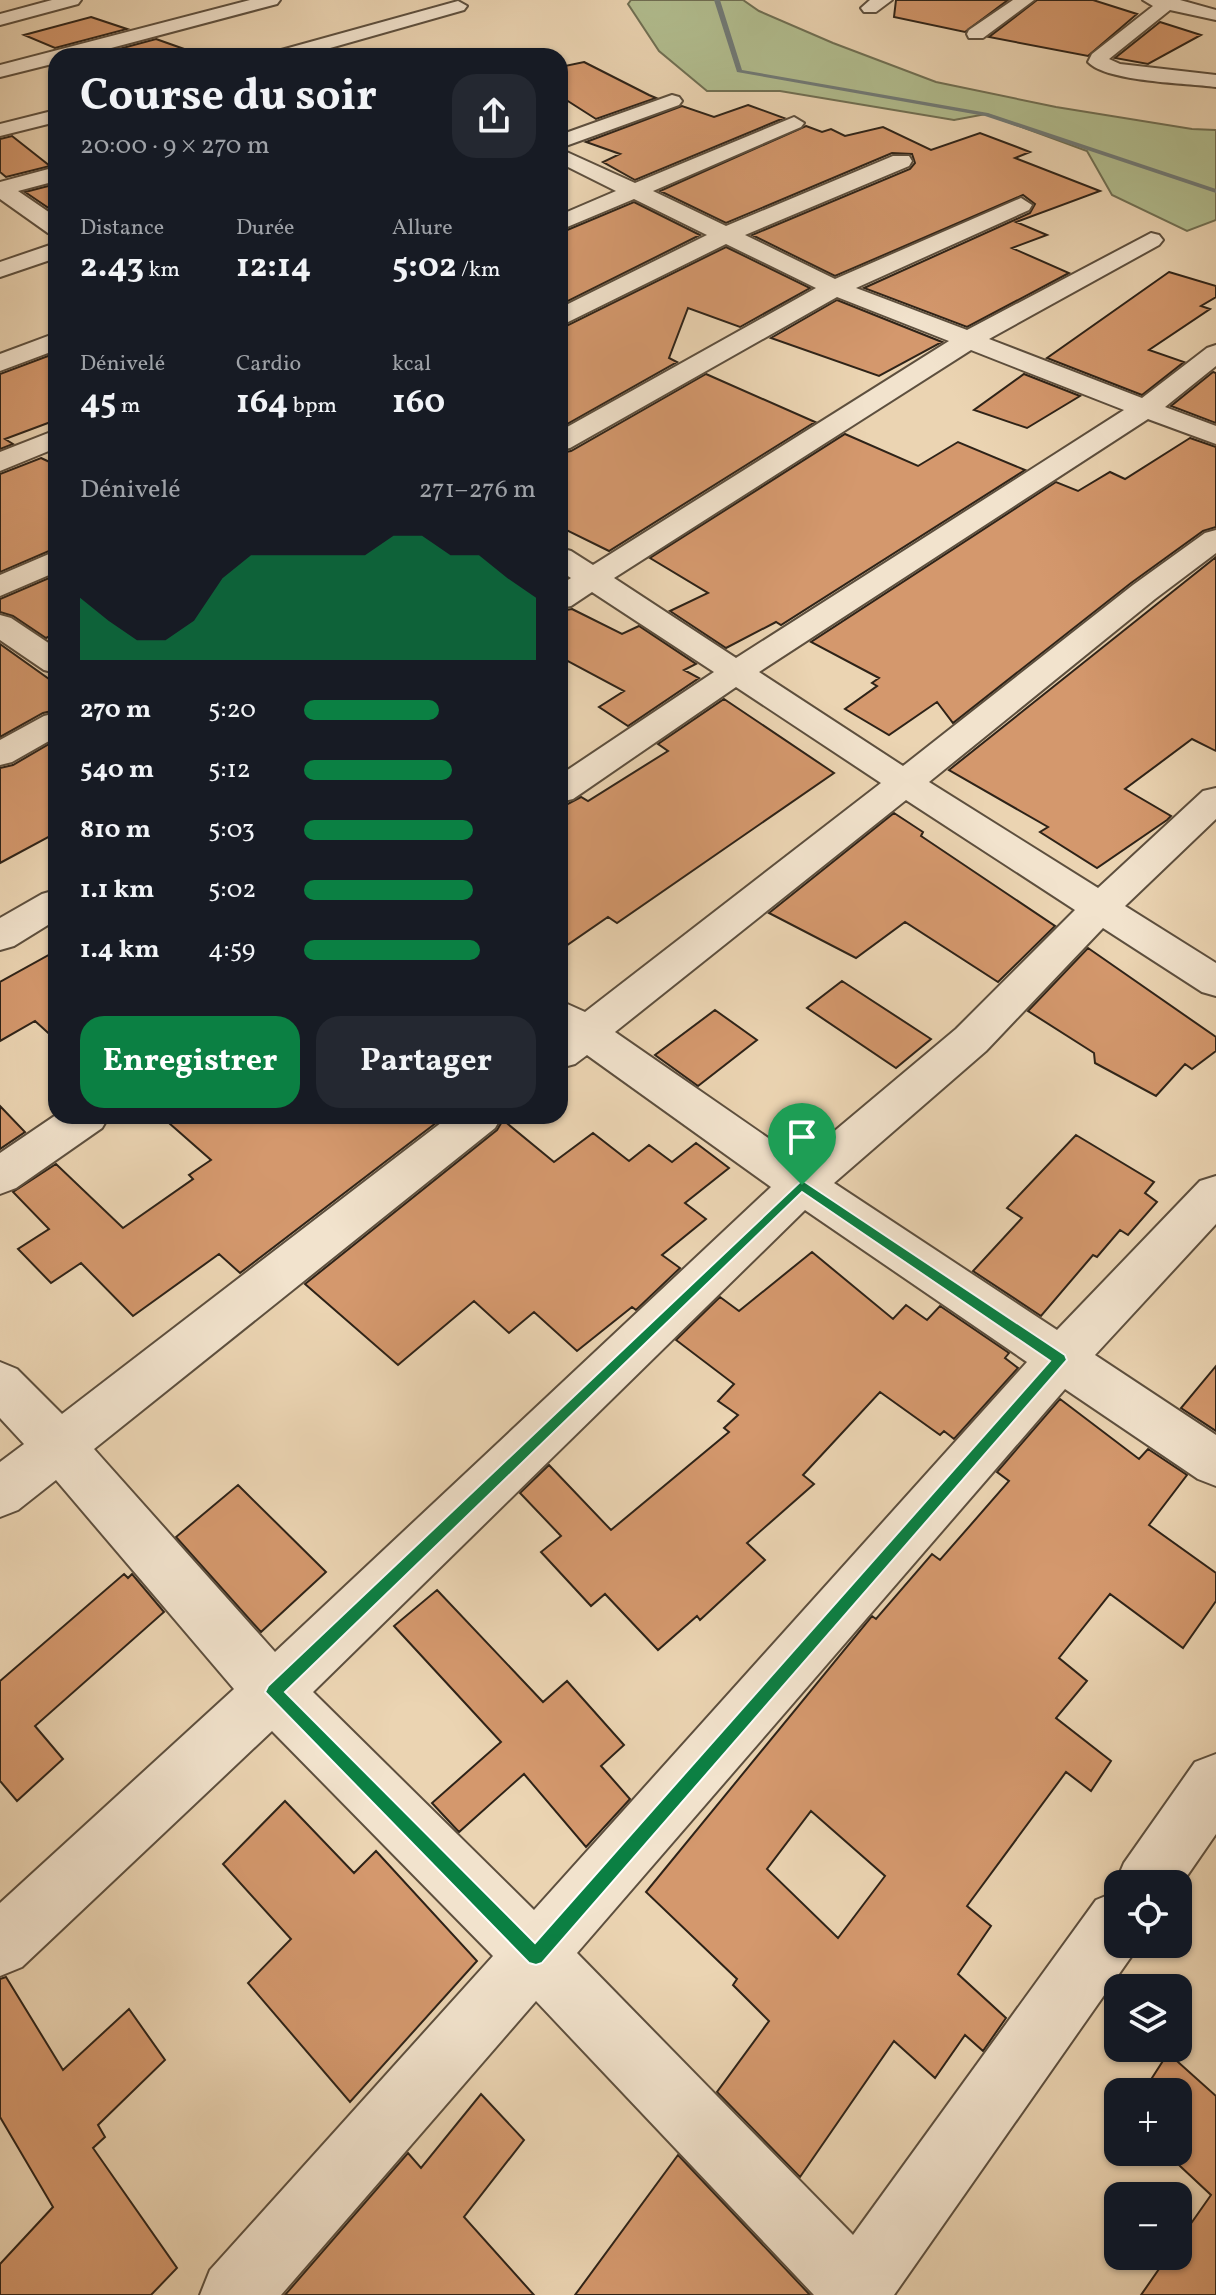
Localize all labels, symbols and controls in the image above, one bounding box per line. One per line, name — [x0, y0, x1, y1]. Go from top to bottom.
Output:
text: Course du soir — [80, 67, 377, 128]
button: share — [452, 74, 536, 158]
text: 20:00 · 9 × 270 m — [80, 128, 270, 164]
text: Distance — [80, 213, 164, 244]
text: Durée — [236, 213, 295, 244]
text: Allure — [392, 213, 453, 244]
text: 2.43 — [80, 244, 144, 291]
text: 12:14 — [236, 244, 311, 291]
text: 5:02 — [392, 244, 457, 291]
text: km — [144, 255, 180, 286]
text: /km — [457, 255, 501, 286]
text: Dénivelé — [80, 349, 165, 380]
text: Cardio — [236, 349, 301, 380]
text: kcal — [392, 349, 431, 380]
text: 45 — [80, 380, 116, 427]
text: 164 — [236, 380, 288, 427]
text: 160 — [392, 380, 445, 427]
text: m — [116, 391, 140, 422]
text: bpm — [288, 391, 337, 422]
text: Dénivelé — [80, 472, 181, 508]
text: 271–276 m — [419, 472, 536, 508]
text: 270 m — [80, 692, 151, 728]
text: 5:20 — [208, 692, 256, 728]
text: 540 m — [80, 752, 154, 788]
text: 5:12 — [208, 752, 251, 788]
text: 810 m — [80, 812, 151, 848]
text: 5:03 — [208, 812, 255, 848]
text: 1.1 km — [80, 872, 154, 908]
text: 5:02 — [208, 872, 256, 908]
text: 1.4 km — [80, 932, 160, 968]
text: 4:59 — [208, 932, 255, 968]
button: Enregistrer — [80, 1016, 300, 1108]
button: Partager — [316, 1016, 536, 1108]
pin — [768, 1103, 836, 1185]
icon: arrive — [780, 1115, 824, 1159]
map controls — [1104, 1870, 1192, 2270]
button: locate — [1104, 1870, 1192, 1958]
button: layers — [1104, 1974, 1192, 2062]
button: + — [1104, 2078, 1192, 2166]
button: − — [1104, 2182, 1192, 2270]

